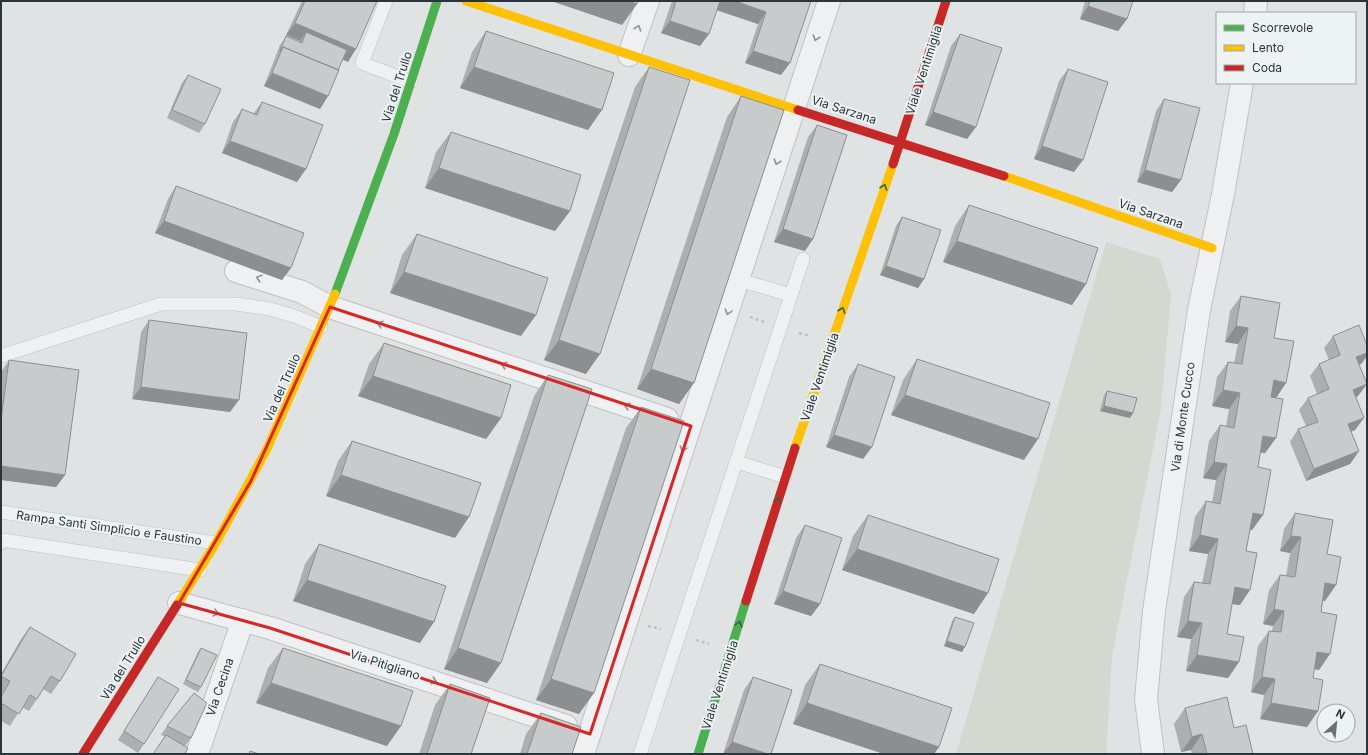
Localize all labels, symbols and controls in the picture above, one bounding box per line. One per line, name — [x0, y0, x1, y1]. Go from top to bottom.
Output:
legend — [1216, 12, 1356, 84]
text: Scorrevole — [1252, 20, 1313, 35]
street label: Viale Ventimiglia — [902, 23, 945, 116]
one-way arrow — [634, 25, 642, 32]
one-way arrow — [813, 34, 821, 41]
text: Lento — [1252, 40, 1284, 55]
street label: Via del Trullo — [378, 50, 415, 124]
text: Coda — [1252, 60, 1282, 75]
street label: Via Sarzana — [810, 92, 879, 127]
one-way arrow — [773, 158, 782, 165]
one-way arrow — [880, 184, 888, 191]
street label: Via Sarzana — [1117, 195, 1185, 232]
one-way arrow — [255, 275, 262, 283]
one-way arrow — [838, 307, 846, 314]
one-way arrow — [725, 309, 733, 316]
one-way arrow — [377, 320, 384, 329]
street label: Viale Ventimiglia — [797, 330, 842, 423]
street label: Via del Trullo — [260, 351, 303, 424]
one-way arrow — [500, 361, 507, 370]
street label: Via di Monte Cucco — [1167, 361, 1198, 473]
one-way arrow — [624, 402, 631, 411]
one-way arrow — [679, 445, 688, 452]
one-way arrow — [773, 496, 782, 503]
street label: Rampa Santi Simplicio e Faustino — [15, 507, 203, 548]
one-way arrow — [213, 609, 220, 617]
one-way arrow — [734, 620, 743, 627]
street label: Via del Trullo — [97, 633, 148, 703]
street label: Viale Ventimiglia — [698, 638, 741, 731]
street label: Via Pitigliano — [348, 646, 422, 683]
street label: Via Cecina — [203, 656, 236, 718]
one-way arrow — [430, 676, 437, 685]
north arrow — [1316, 703, 1356, 743]
text: N — [1334, 706, 1347, 722]

